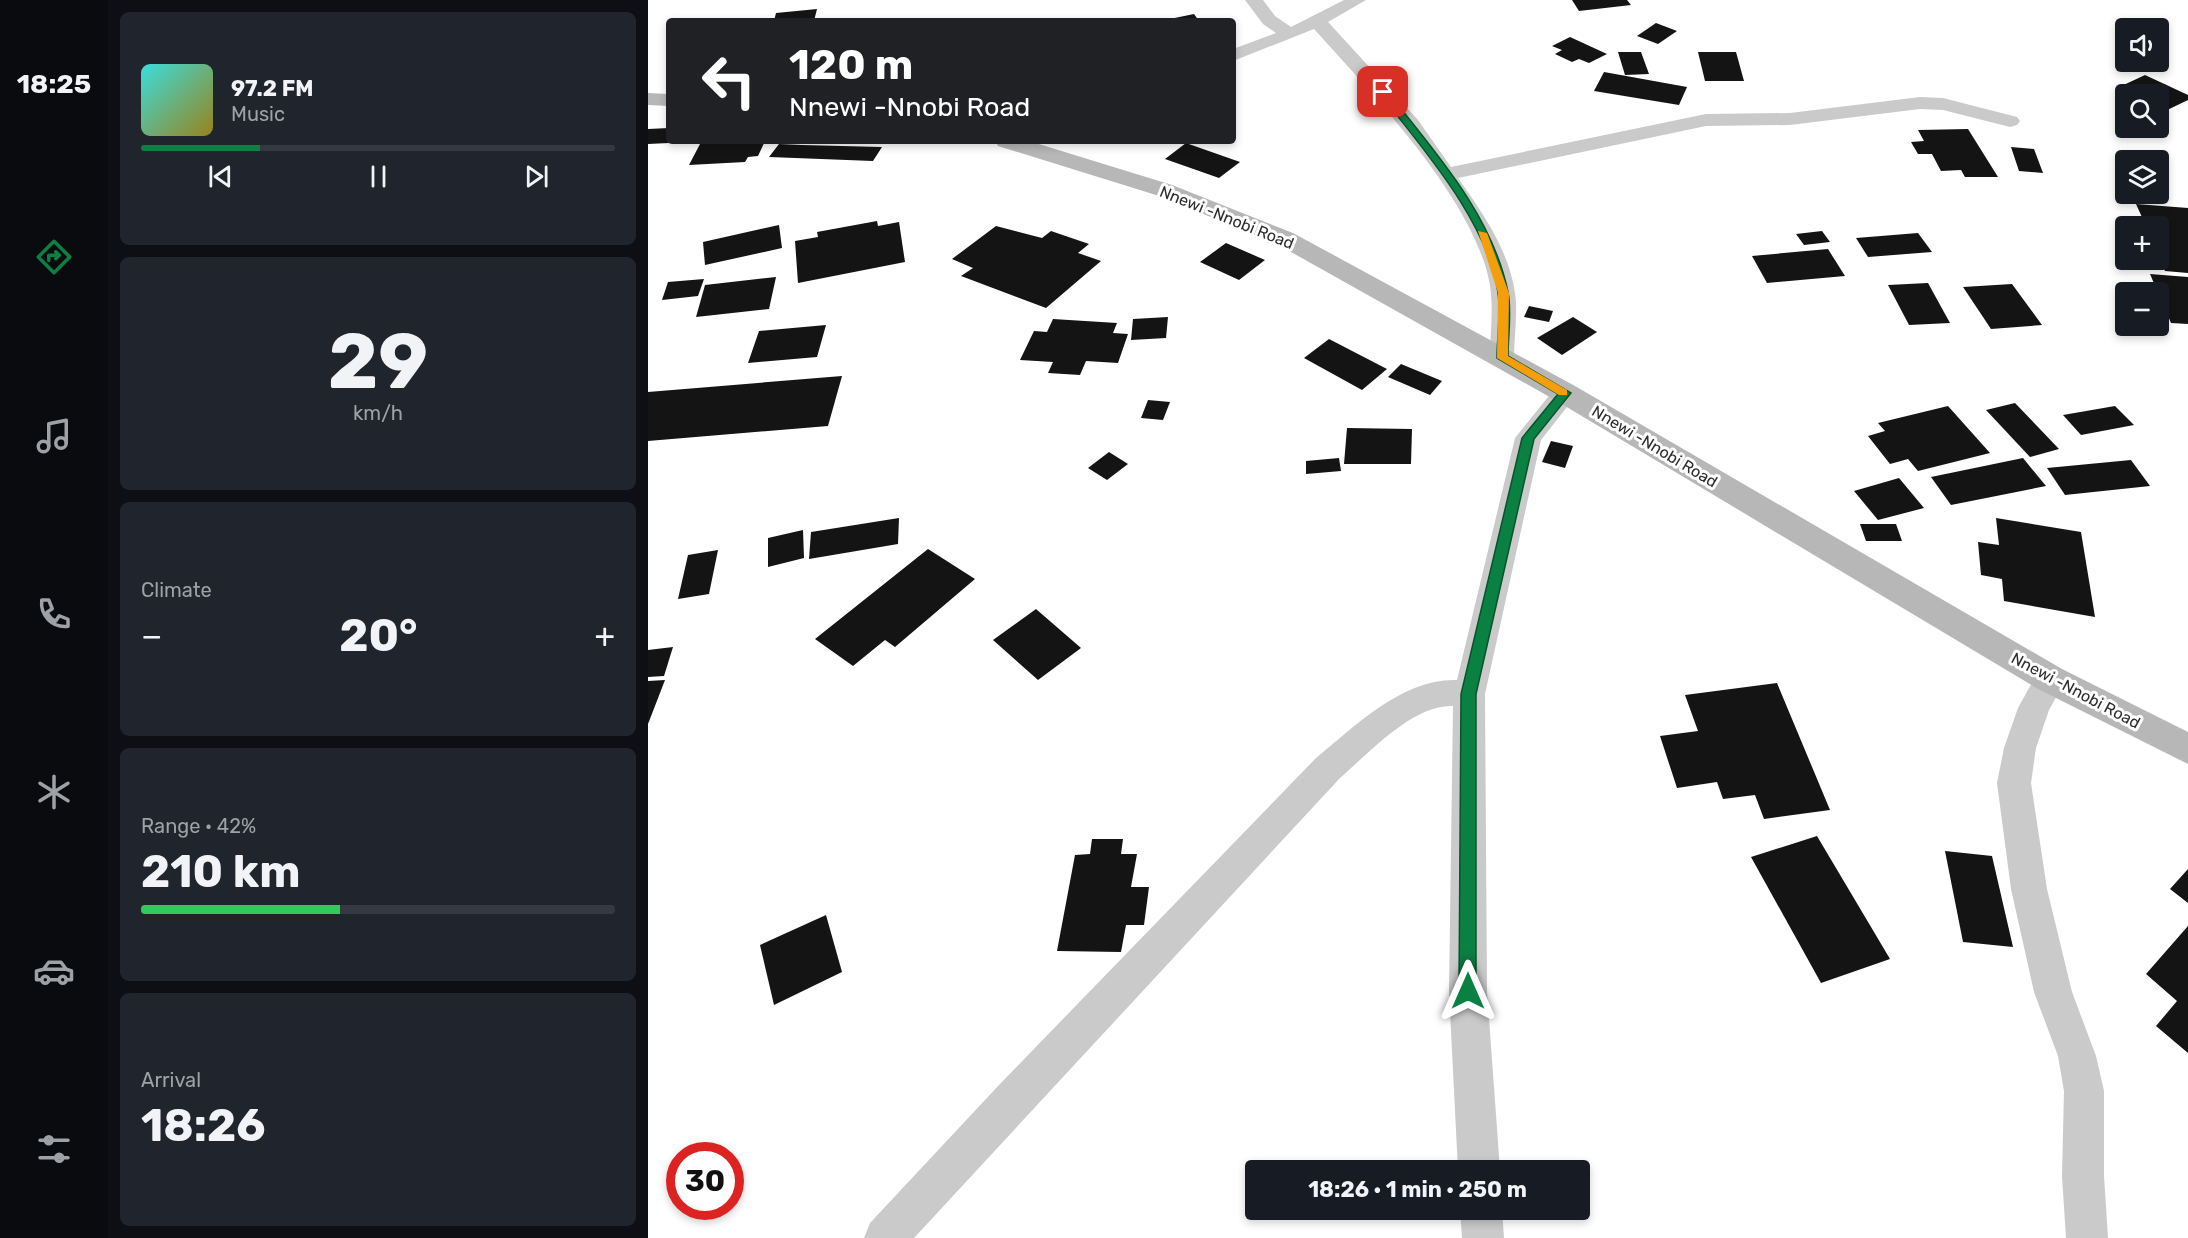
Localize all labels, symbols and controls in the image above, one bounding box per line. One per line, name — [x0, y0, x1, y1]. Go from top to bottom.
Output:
map controls — [2115, 18, 2169, 336]
button: sound — [2115, 18, 2169, 72]
text: 120 m — [789, 40, 913, 90]
icon: left — [690, 42, 768, 120]
pin — [1357, 66, 1408, 117]
text: 18:25 — [17, 68, 91, 100]
text: 97.2 FM — [231, 75, 314, 102]
icon: arrive — [1366, 75, 1399, 108]
button: search — [2115, 84, 2169, 138]
text: Nnewi -Nnobi Road — [789, 91, 1030, 123]
text: Music — [231, 102, 285, 126]
button: layers — [2115, 150, 2169, 204]
icon: previous — [204, 160, 237, 193]
icon: pause — [362, 160, 395, 193]
icon: next — [520, 160, 553, 193]
street label: Nnewi -Nnobi Road — [1157, 182, 1297, 253]
button: + — [2115, 216, 2169, 270]
icon: directions — [33, 236, 75, 278]
button: − — [2115, 282, 2169, 336]
text: 29 — [328, 315, 428, 408]
text: km/h — [353, 401, 403, 425]
street label: Nnewi -Nnobi Road — [1589, 401, 1721, 491]
icon: music — [33, 415, 75, 457]
text: Climate — [141, 578, 212, 602]
icon: phone — [33, 593, 75, 635]
text: 20° — [339, 609, 418, 662]
text: − — [141, 616, 162, 655]
text: + — [594, 616, 615, 655]
street label: Nnewi -Nnobi Road — [2008, 648, 2143, 732]
icon: climate — [33, 771, 75, 813]
text: Range · 42% — [141, 814, 256, 838]
text: 210 km — [141, 845, 300, 898]
icon: car — [33, 950, 75, 992]
position arrow — [1436, 959, 1500, 1023]
text: Arrival — [141, 1068, 201, 1092]
text: 18:26 — [141, 1099, 266, 1152]
icon: filters — [33, 1128, 75, 1170]
speed limit sign: 30 — [666, 1142, 744, 1220]
text: 18:26 · 1 min · 250 m — [1308, 1176, 1527, 1203]

